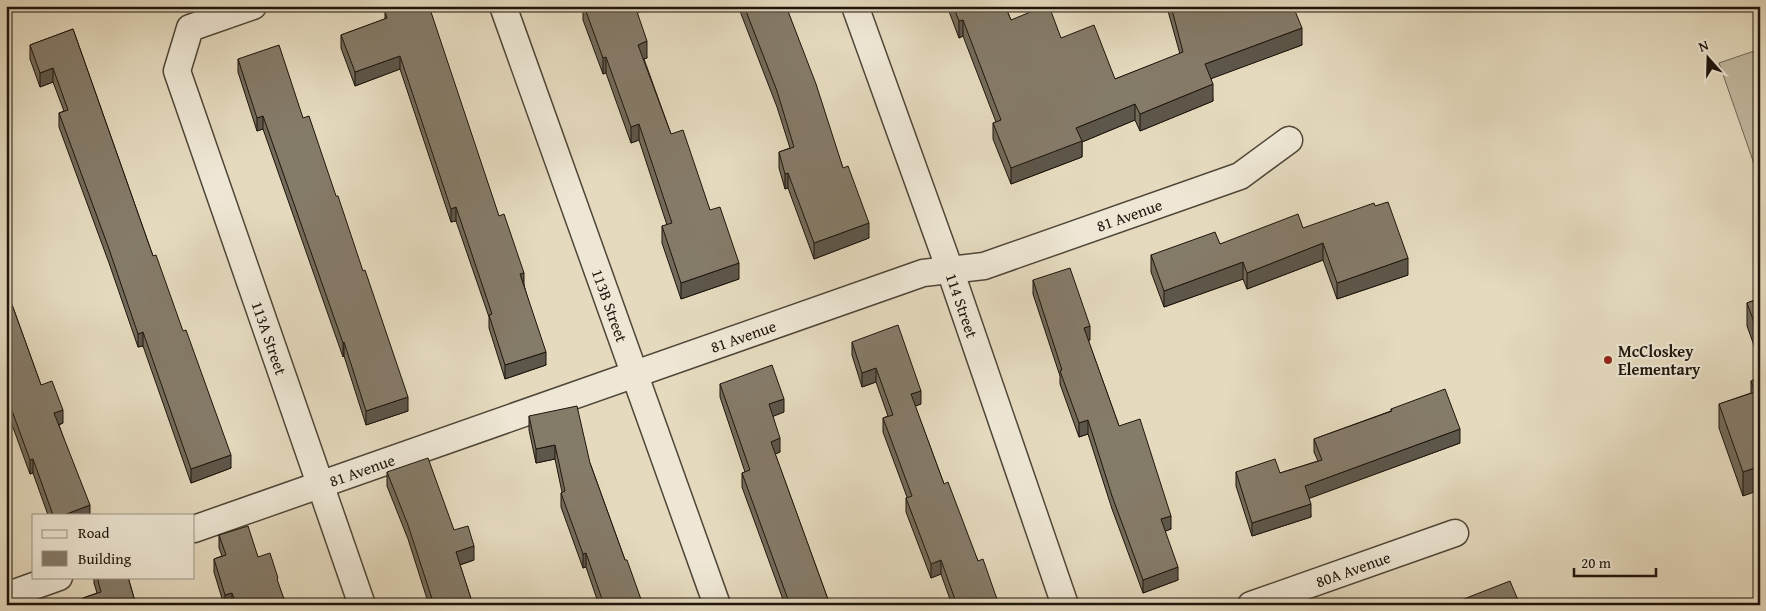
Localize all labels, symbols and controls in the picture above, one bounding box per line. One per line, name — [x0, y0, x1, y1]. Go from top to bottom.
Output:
north arrow — [1684, 32, 1734, 82]
text: N — [1696, 35, 1712, 57]
street label: 81 Avenue — [1093, 192, 1165, 238]
street label: 113B Street — [586, 266, 634, 346]
street label: 114 Street — [940, 270, 985, 341]
street label: 113A Street — [246, 298, 293, 378]
street label: 81 Avenue — [707, 314, 779, 359]
place label: McCloskey Elementary — [1618, 339, 1701, 381]
marker: McCloskey Elementary — [1602, 354, 1614, 366]
street label: 81 Avenue — [326, 447, 398, 493]
legend — [32, 514, 195, 578]
text: Road — [78, 522, 109, 543]
street label: 80A Avenue — [1312, 545, 1394, 593]
scale bar — [1574, 546, 1656, 578]
text: Building — [78, 548, 132, 569]
text: 20 m — [1581, 552, 1612, 573]

